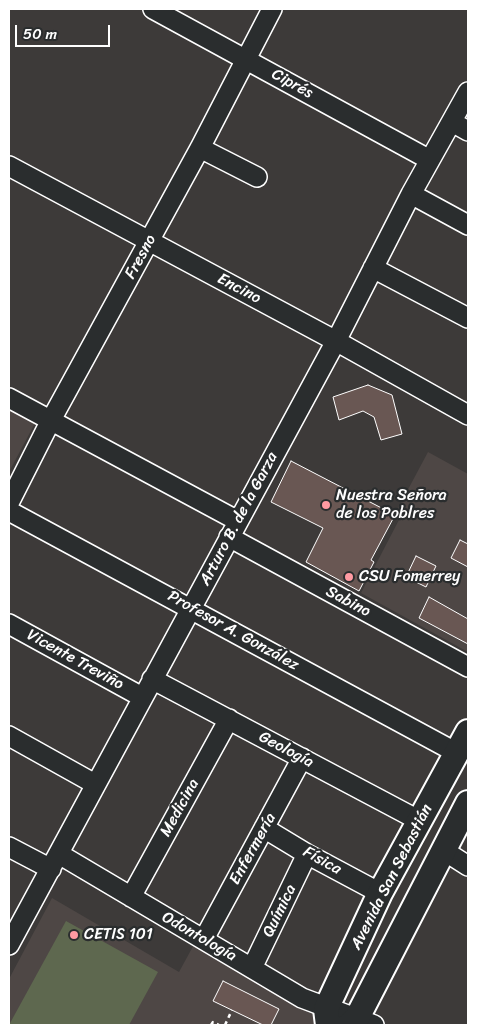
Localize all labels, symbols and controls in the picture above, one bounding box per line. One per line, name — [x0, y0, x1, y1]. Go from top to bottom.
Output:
scale bar — [18, 15, 112, 47]
text: 50 m — [23, 21, 57, 47]
street label: Ciprés — [268, 65, 316, 103]
street label: Fresno — [121, 231, 161, 283]
street label: Encino — [214, 270, 264, 308]
street label: Arturo B. de la Garza — [196, 449, 282, 589]
place label: Nuestra Señora de los Poblres — [336, 486, 447, 524]
marker: Nuestra Señora de los Poblres — [320, 499, 332, 511]
place label: CSU Fomerrey — [359, 567, 460, 587]
marker: CSU Fomerrey — [343, 571, 355, 583]
street label: Sabino — [322, 582, 374, 622]
street label: Profesor A. González — [164, 587, 302, 675]
street label: Vicente Treviño — [23, 625, 127, 695]
street label: Geología — [255, 728, 317, 772]
street label: Medicina — [156, 776, 204, 840]
street label: Avenida San Sebastián — [347, 801, 437, 953]
street label: Enfermería — [226, 810, 280, 888]
street label: Física — [299, 843, 345, 879]
street label: Química — [259, 882, 301, 940]
street label: Odontología — [158, 908, 240, 966]
place label: CETIS 101 — [84, 925, 153, 945]
marker: CETIS 101 — [68, 929, 80, 941]

